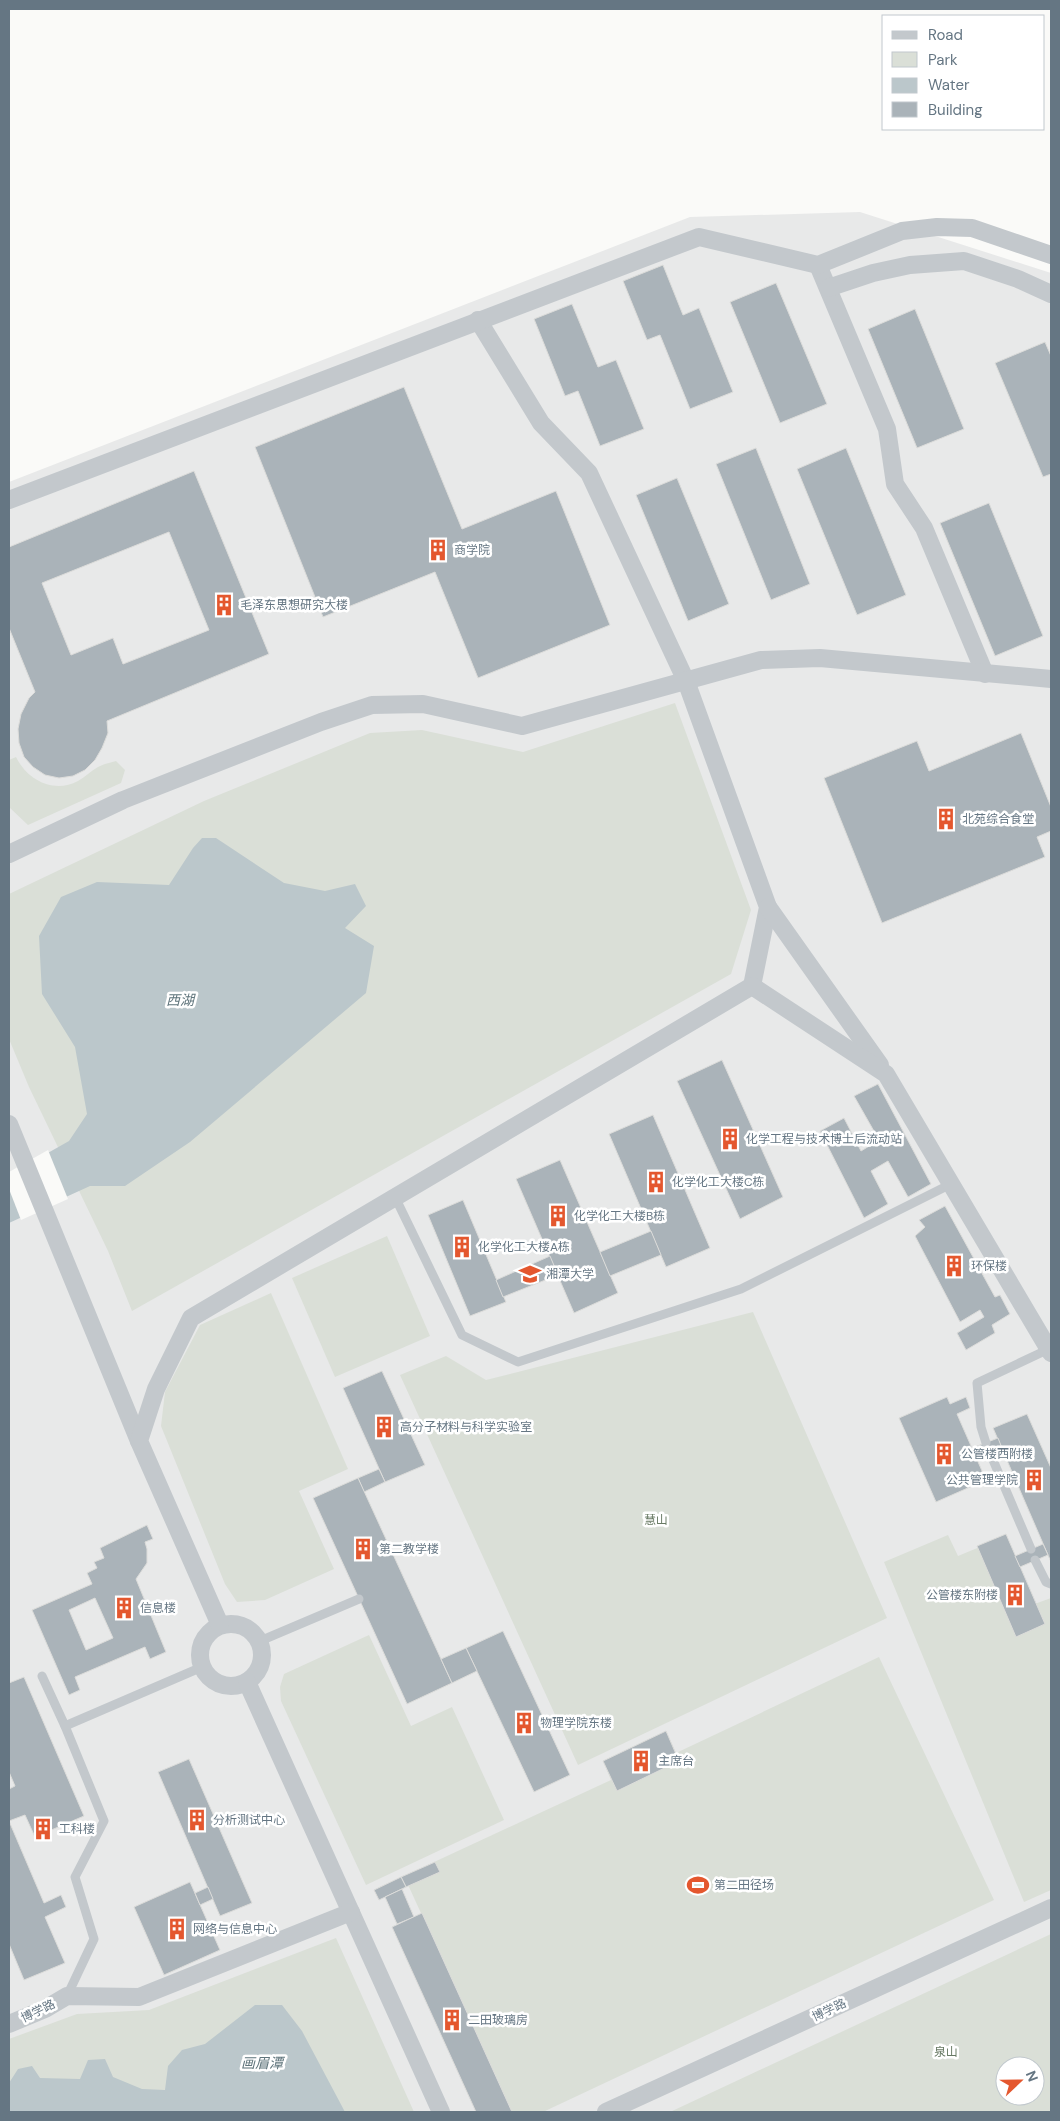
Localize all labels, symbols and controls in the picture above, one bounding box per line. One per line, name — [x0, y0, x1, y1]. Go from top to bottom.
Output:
legend — [882, 15, 1045, 130]
text: Road — [928, 25, 963, 45]
text: Park — [928, 50, 958, 70]
text: Water — [928, 75, 970, 95]
text: Building — [928, 100, 983, 120]
building icon: 商学院 — [425, 537, 451, 563]
place label: 商学院 — [454, 542, 490, 558]
building icon: 毛泽东思想研究大楼 — [211, 592, 237, 618]
place label: 毛泽东思想研究大楼 — [240, 597, 348, 613]
building icon: 北苑综合食堂 — [933, 806, 959, 832]
place label: 北苑综合食堂 — [962, 811, 1034, 827]
water label: 西湖 — [166, 991, 196, 1009]
building icon: 化学工程与技术博士后流动站 — [717, 1126, 743, 1152]
place label: 化学工程与技术博士后流动站 — [746, 1131, 902, 1147]
building icon: 化学化工大楼C栋 — [643, 1169, 669, 1195]
place label: 化学化工大楼C栋 — [672, 1174, 765, 1190]
building icon: 化学化工大楼B栋 — [545, 1203, 571, 1229]
place label: 化学化工大楼B栋 — [574, 1208, 665, 1224]
building icon: 化学化工大楼A栋 — [449, 1234, 475, 1260]
place label: 化学化工大楼A栋 — [478, 1239, 570, 1255]
building icon: 环保楼 — [941, 1253, 967, 1279]
place label: 环保楼 — [971, 1258, 1007, 1274]
school or university icon: 湘潭大学 — [517, 1261, 543, 1287]
place label: 湘潭大学 — [546, 1266, 594, 1282]
building icon: 高分子材料与科学实验室 — [371, 1414, 397, 1440]
place label: 高分子材料与科学实验室 — [400, 1419, 532, 1435]
building icon: 公管楼西附楼 — [931, 1441, 957, 1467]
place label: 公管楼西附楼 — [961, 1446, 1033, 1462]
building icon: 公共管理学院 — [1021, 1467, 1047, 1493]
place label: 公共管理学院 — [946, 1472, 1018, 1488]
park label: 慧山 — [644, 1512, 668, 1528]
building icon: 第二教学楼 — [350, 1536, 376, 1562]
place label: 第二教学楼 — [379, 1541, 439, 1557]
building icon: 公管楼东附楼 — [1002, 1582, 1028, 1608]
place label: 公管楼东附楼 — [926, 1587, 998, 1603]
building icon: 信息楼 — [111, 1595, 137, 1621]
place label: 信息楼 — [140, 1600, 176, 1616]
building icon: 物理学院东楼 — [511, 1710, 537, 1736]
place label: 物理学院东楼 — [540, 1715, 612, 1731]
building icon: 主席台 — [628, 1748, 654, 1774]
place label: 主席台 — [658, 1753, 694, 1769]
building icon: 分析测试中心 — [184, 1807, 210, 1833]
place label: 分析测试中心 — [213, 1812, 285, 1828]
building icon: 工科楼 — [30, 1816, 56, 1842]
place label: 工科楼 — [59, 1821, 95, 1837]
sports icon: 第二田径场 — [685, 1872, 711, 1898]
place label: 第二田径场 — [714, 1877, 774, 1893]
building icon: 网络与信息中心 — [164, 1916, 190, 1942]
place label: 网络与信息中心 — [193, 1921, 277, 1937]
street label: 博学路 — [809, 1995, 849, 2025]
street label: 博学路 — [18, 1996, 58, 2026]
building icon: 二田玻璃房 — [439, 2007, 465, 2033]
place label: 二田玻璃房 — [468, 2012, 528, 2028]
park label: 泉山 — [934, 2044, 958, 2060]
water label: 画眉潭 — [241, 2054, 286, 2072]
north arrow — [995, 2056, 1045, 2106]
text: N — [1022, 2068, 1042, 2084]

